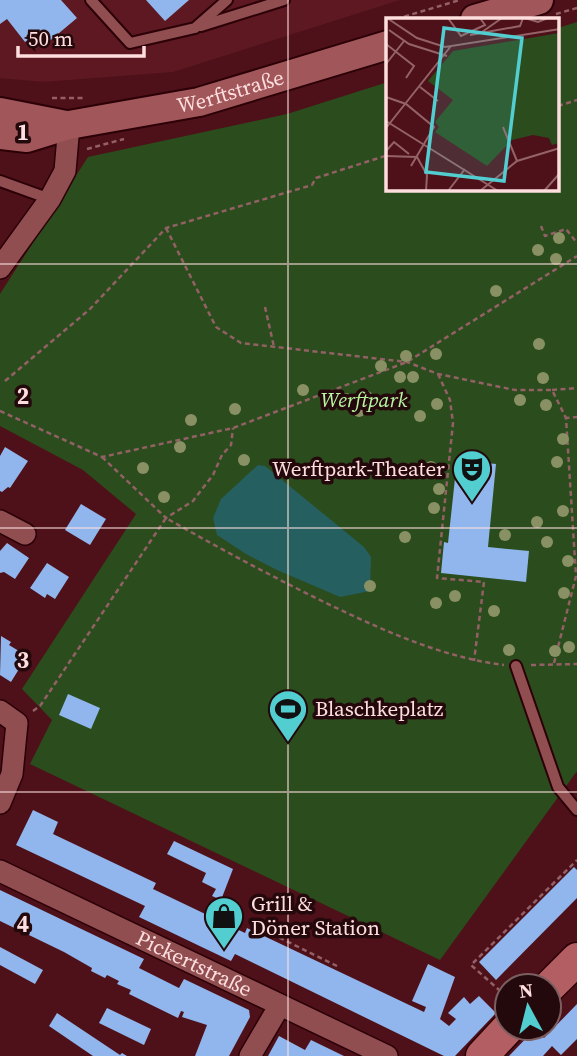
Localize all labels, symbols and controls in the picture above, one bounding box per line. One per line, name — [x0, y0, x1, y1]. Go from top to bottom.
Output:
scale bar — [18, 14, 144, 58]
inset map — [386, 18, 560, 191]
text: 50 m — [28, 24, 73, 53]
street label: Werftstraße — [174, 62, 287, 120]
text: 1 — [17, 116, 29, 148]
text: 2 — [17, 380, 29, 412]
park label: Werftpark — [321, 385, 408, 414]
theatre icon: Werftpark-Theater — [451, 448, 493, 503]
place label: Werftpark-Theater — [272, 454, 445, 483]
text: 3 — [17, 644, 29, 676]
sports icon: Blaschkeplatz — [267, 688, 309, 743]
place label: Blaschkeplatz — [315, 694, 444, 723]
place label: Grill & Döner Station — [251, 889, 380, 942]
shop icon: Grill & Döner Station — [203, 895, 245, 950]
text: 4 — [17, 908, 29, 940]
street label: Pickertstraße — [131, 923, 257, 1003]
north arrow — [493, 972, 563, 1042]
text: N — [517, 976, 535, 1004]

